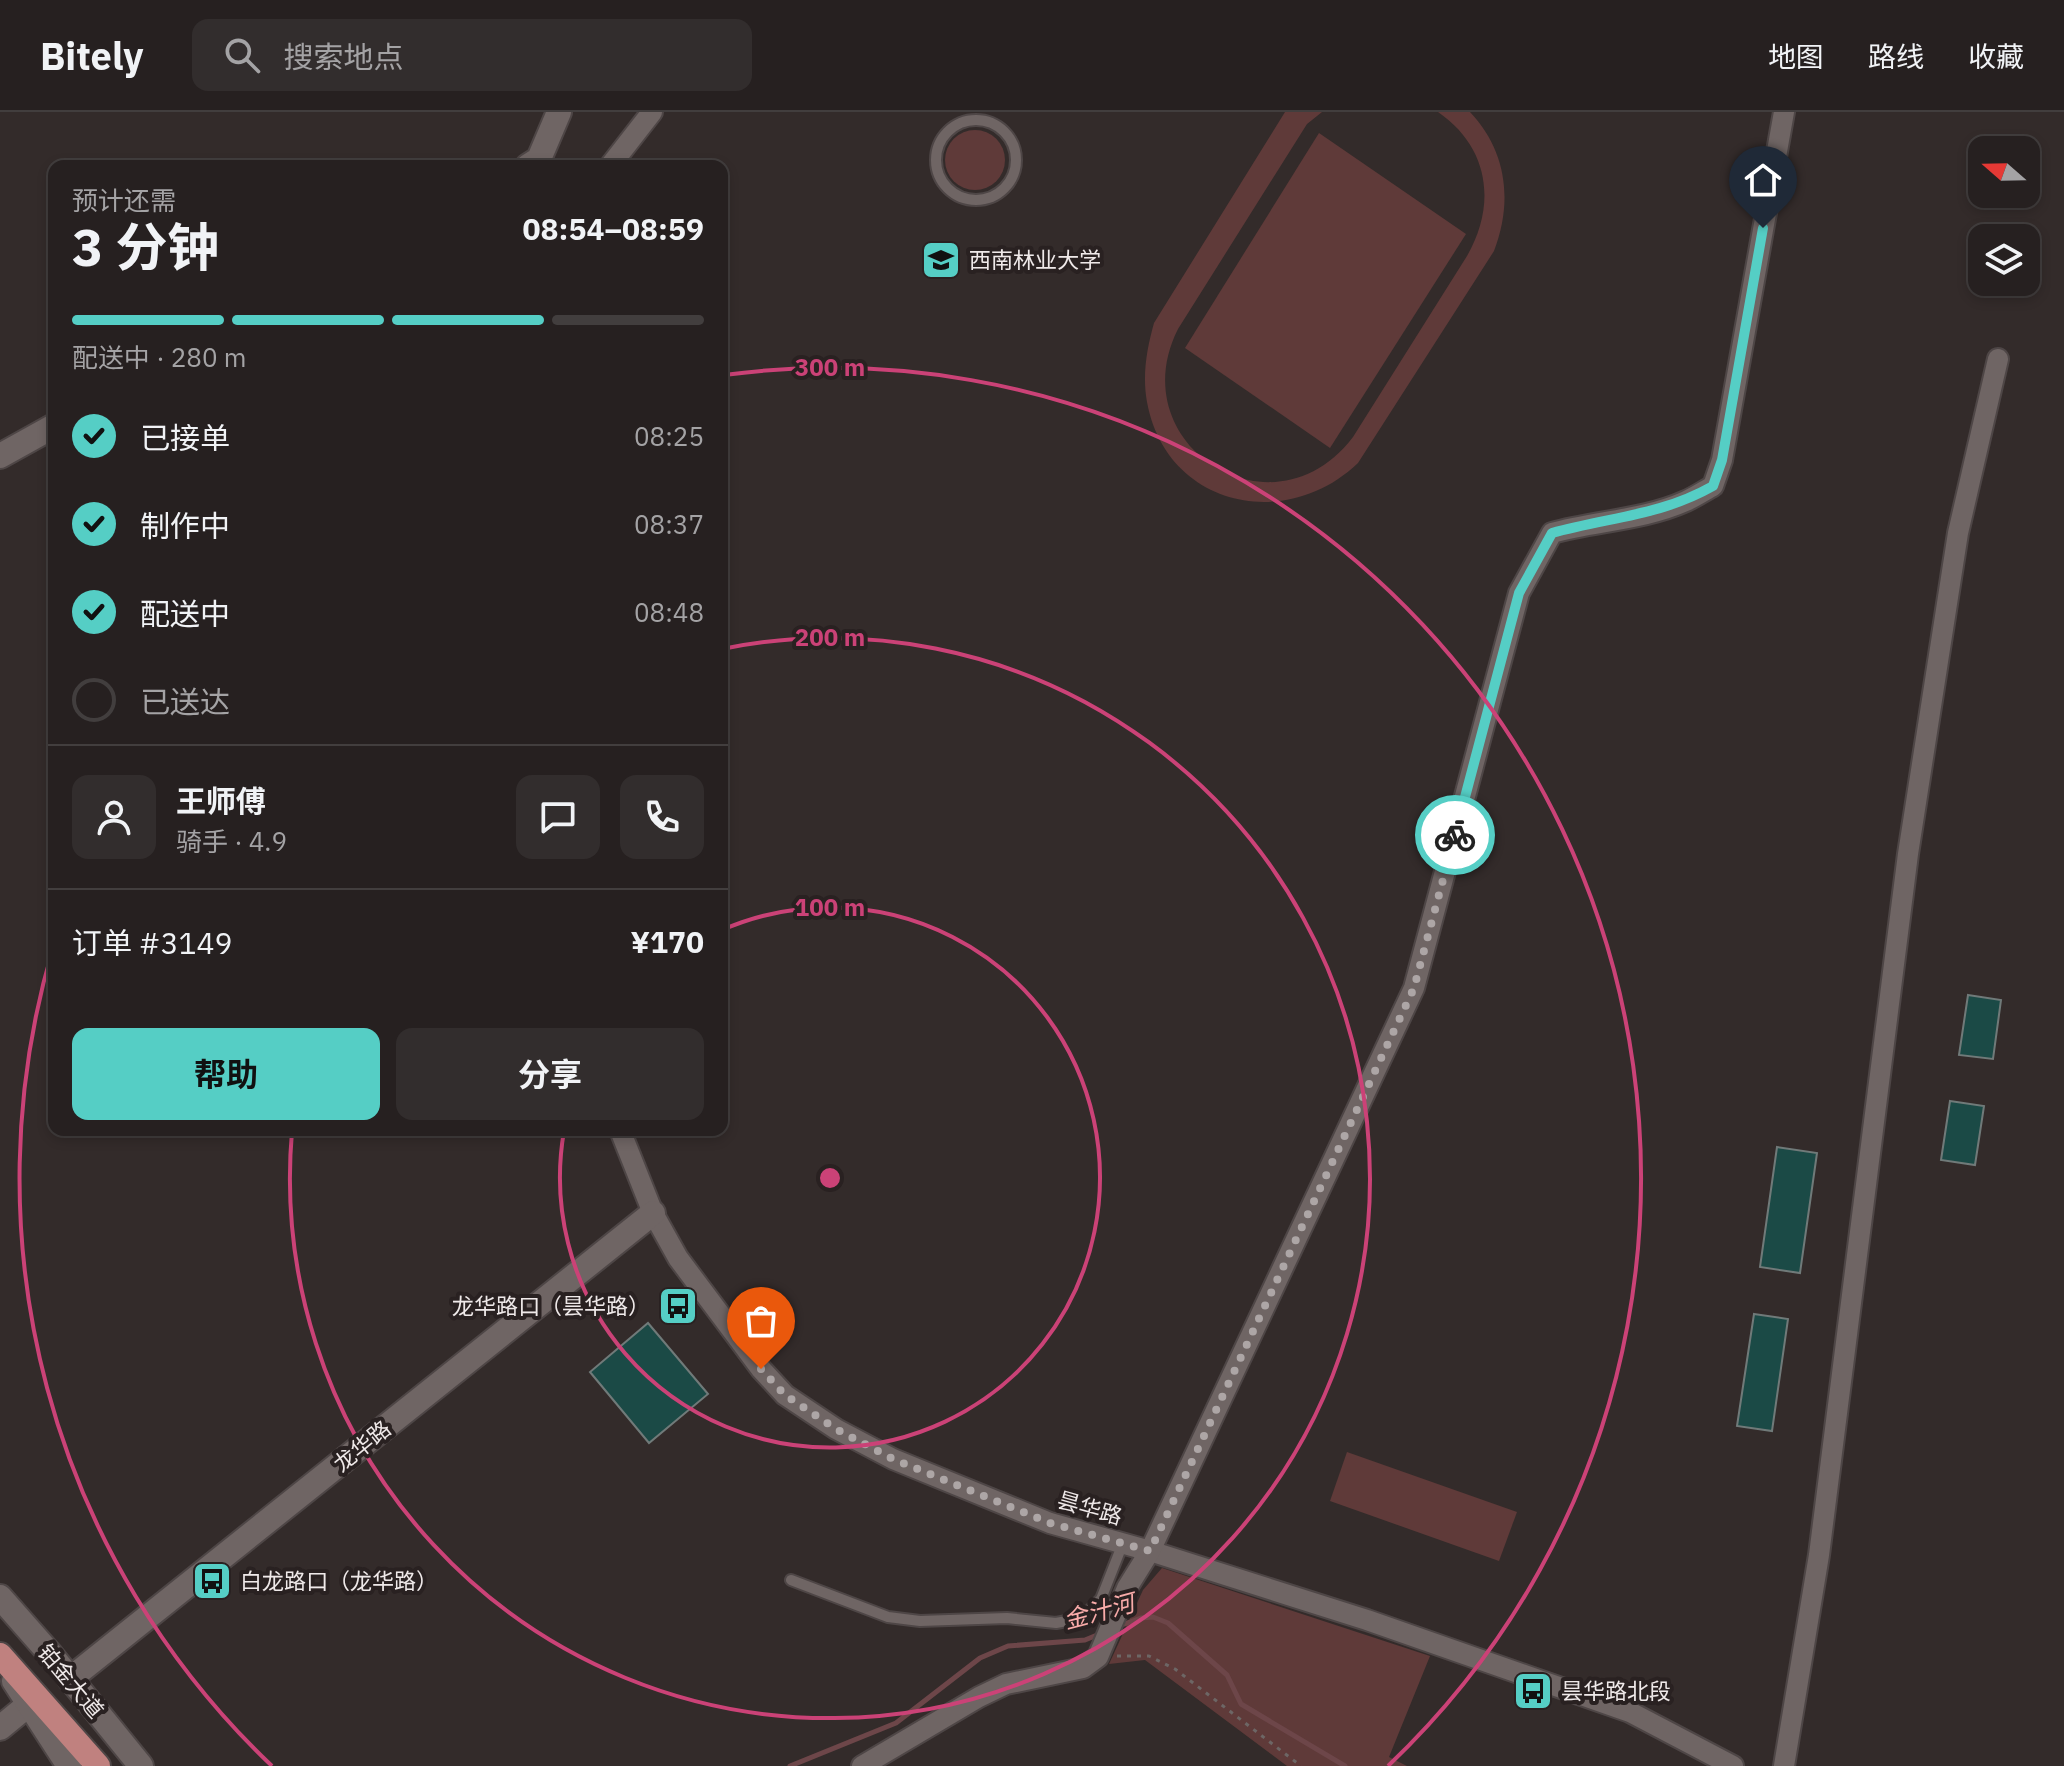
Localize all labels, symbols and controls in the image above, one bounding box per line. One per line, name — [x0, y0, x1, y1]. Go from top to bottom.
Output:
search box — [192, 19, 752, 91]
text: Bitely — [40, 31, 144, 80]
icon: search — [220, 33, 264, 77]
text: 搜索地点 — [284, 37, 404, 76]
text: 地图 — [1768, 38, 1824, 75]
text: 路线 — [1868, 38, 1924, 75]
text: 收藏 — [1968, 38, 2024, 75]
north arrow — [1968, 136, 2040, 208]
map controls — [1968, 136, 2040, 296]
pin — [1729, 146, 1797, 228]
icon: home — [1741, 158, 1785, 202]
text: 预计还需 — [72, 183, 176, 217]
text: 08:54–08:59 — [523, 209, 704, 248]
text: 3 分钟 — [72, 213, 219, 280]
button: layers — [1968, 224, 2040, 296]
school or university icon: 西南林业大学 — [920, 239, 962, 281]
place label: 西南林业大学 — [969, 245, 1101, 274]
text: 配送中 · 280 m — [72, 340, 246, 374]
text: 300 m — [795, 351, 865, 383]
icon: check — [72, 414, 116, 458]
text: 已接单 — [140, 418, 230, 457]
text: 08:25 — [634, 419, 704, 453]
icon: check — [72, 502, 116, 546]
text: 制作中 — [140, 506, 230, 545]
text: 08:37 — [634, 507, 704, 541]
icon: check — [72, 590, 116, 634]
text: 配送中 — [140, 594, 230, 633]
text: 08:48 — [634, 595, 704, 629]
text: 200 m — [795, 621, 865, 653]
text: 已送达 — [140, 682, 230, 721]
button: person — [72, 775, 156, 859]
button: chat — [516, 775, 600, 859]
button: phone — [620, 775, 704, 859]
text: 王师傅 — [176, 781, 266, 820]
courier — [1415, 795, 1495, 875]
icon: bike — [1433, 813, 1477, 857]
text: 骑手 · 4.9 — [176, 824, 287, 858]
text: 100 m — [795, 891, 865, 923]
text: ¥170 — [631, 922, 704, 961]
text: 订单 #3149 — [72, 923, 232, 962]
button: 帮助 — [72, 1028, 380, 1120]
button: 分享 — [396, 1028, 704, 1120]
centre of rings — [816, 1164, 844, 1192]
bus stop icon: 龙华路口（昙华路） — [657, 1285, 699, 1327]
pin — [727, 1287, 795, 1369]
place label: 龙华路口（昙华路） — [452, 1291, 650, 1320]
icon: bag — [739, 1299, 783, 1343]
street label: 龙华路 — [327, 1414, 396, 1478]
street label: 昙华路 — [1054, 1484, 1126, 1531]
bus stop icon: 白龙路口（龙华路） — [191, 1560, 233, 1602]
place label: 白龙路口（龙华路） — [240, 1566, 438, 1595]
water label: 金汁河 — [1060, 1585, 1142, 1636]
street label: 铂金大道 — [32, 1638, 111, 1724]
bus stop icon: 昙华路北段 — [1512, 1670, 1554, 1712]
place label: 昙华路北段 — [1561, 1676, 1671, 1705]

